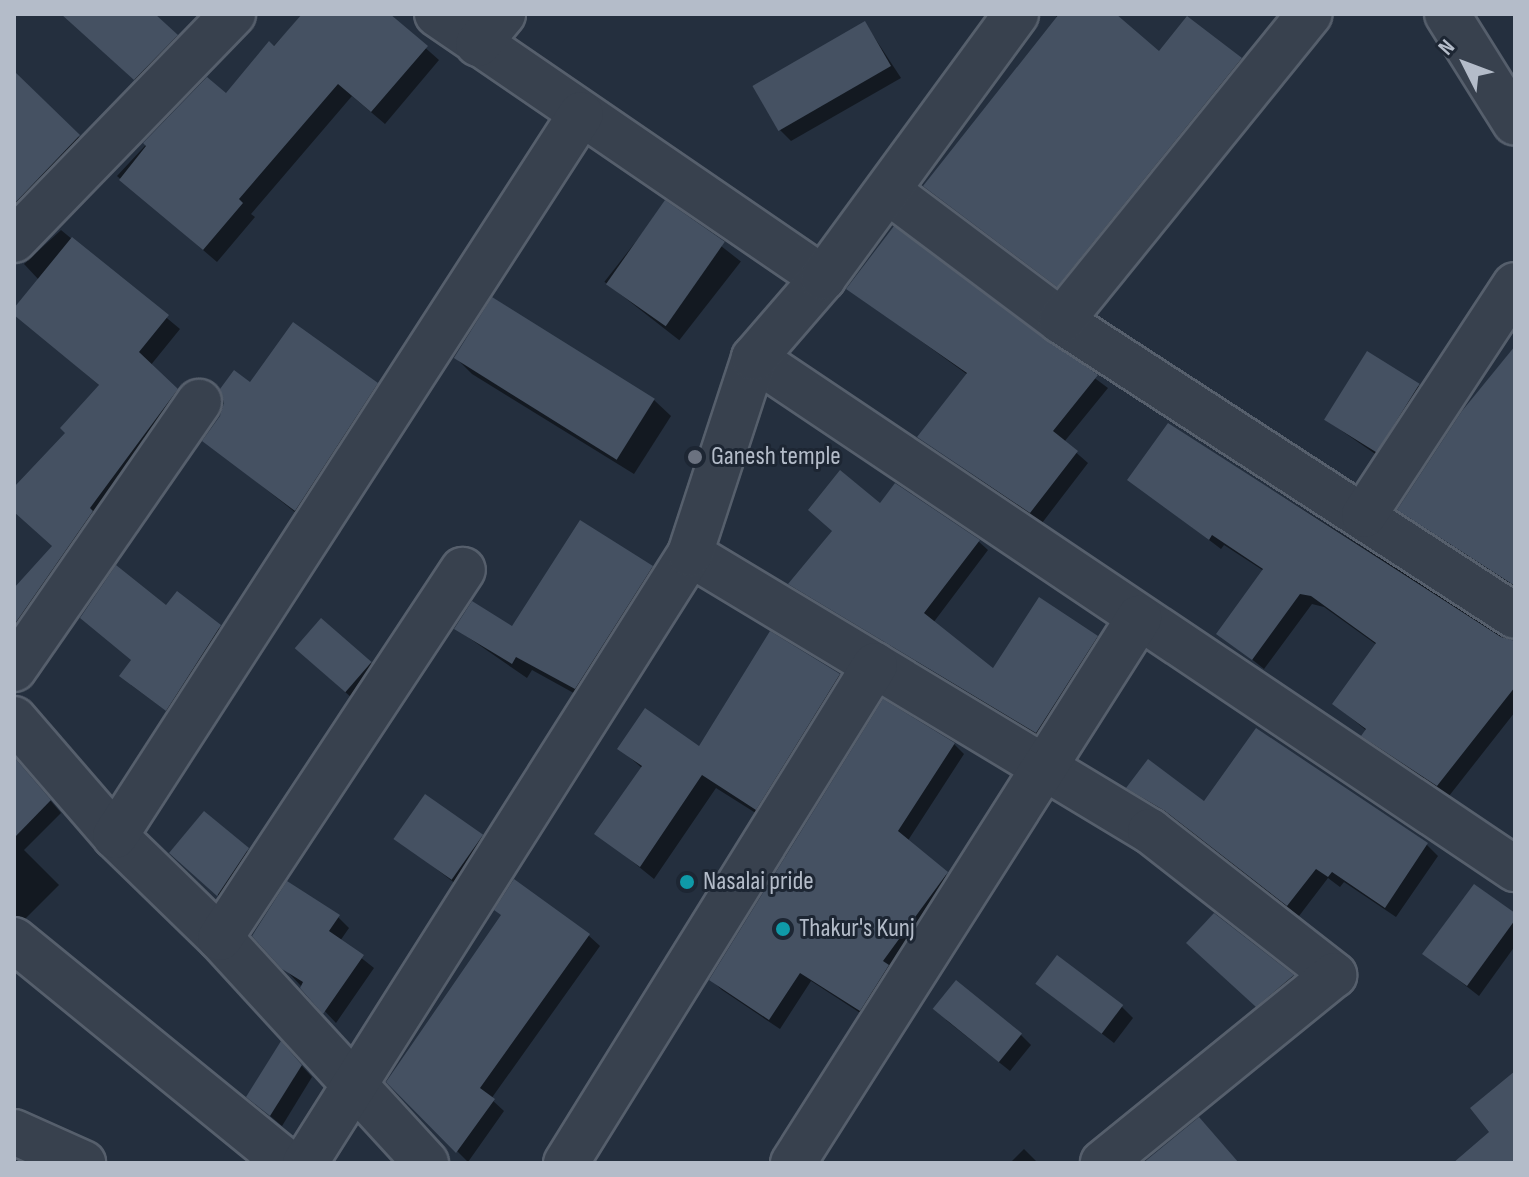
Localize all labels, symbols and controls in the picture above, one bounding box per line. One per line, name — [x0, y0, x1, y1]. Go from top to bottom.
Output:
north arrow — [1425, 24, 1505, 104]
text: N — [1433, 34, 1461, 61]
place label: Ganesh temple — [711, 441, 841, 473]
marker: Ganesh temple — [686, 448, 704, 466]
place label: Nasalai pride — [703, 866, 814, 898]
marker: Nasalai pride — [678, 873, 696, 891]
place label: Thakur's Kunj — [799, 913, 915, 945]
marker: Thakur's Kunj — [774, 920, 792, 938]

